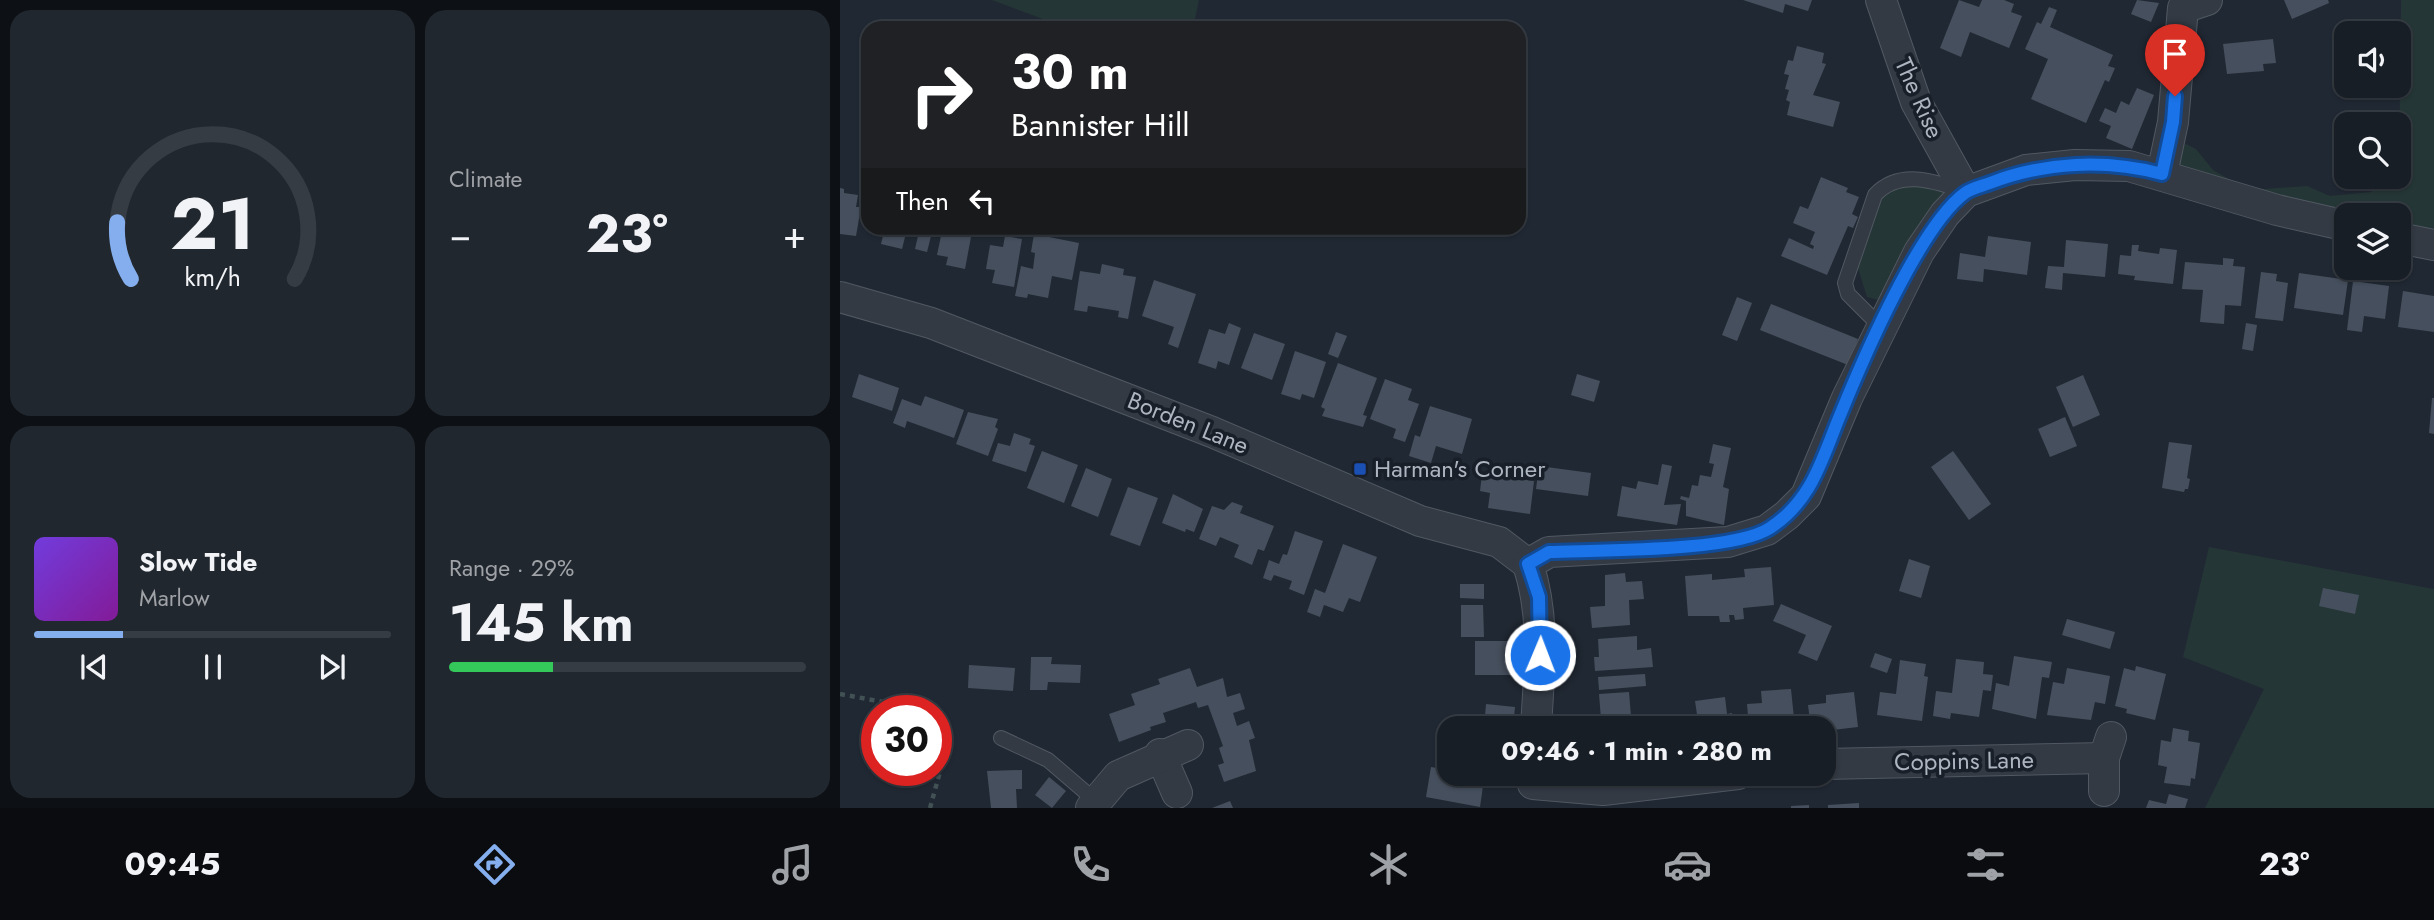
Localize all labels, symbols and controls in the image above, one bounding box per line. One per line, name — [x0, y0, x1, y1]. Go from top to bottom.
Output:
map controls — [2334, 21, 2411, 280]
button: sound — [2334, 21, 2411, 98]
pin — [2145, 24, 2205, 96]
icon: arrive — [2156, 35, 2194, 73]
text: 30 m — [1011, 37, 1129, 107]
icon: right — [896, 49, 987, 140]
street label: The Rise — [1886, 52, 1953, 144]
text: Bannister Hill — [1011, 102, 1190, 148]
button: search — [2334, 112, 2411, 189]
text: Climate — [449, 162, 522, 196]
text: 21 — [170, 171, 255, 276]
text: Then — [896, 182, 949, 220]
icon: left — [963, 182, 1001, 220]
text: 23° — [586, 196, 668, 272]
button: layers — [2334, 203, 2411, 280]
text: − — [449, 207, 471, 262]
text: + — [783, 207, 806, 262]
text: km/h — [184, 259, 241, 295]
street label: Borden Lane — [1122, 382, 1254, 463]
place label: Harman's Corner — [1374, 451, 1546, 486]
marker: Harman's Corner — [1352, 461, 1368, 477]
text: Slow Tide — [139, 543, 258, 581]
text: Range · 29% — [449, 551, 574, 585]
text: Marlow — [139, 581, 210, 615]
text: 145 km — [449, 585, 634, 661]
position arrow — [1503, 618, 1577, 692]
icon: previous — [75, 648, 113, 686]
icon: pause — [194, 648, 232, 686]
icon: next — [313, 648, 351, 686]
speed limit sign: 30 — [861, 695, 952, 786]
text: 09:46 · 1 min · 280 m — [1501, 732, 1772, 770]
street label: Coppins Lane — [1894, 742, 2034, 779]
icon: directions — [470, 840, 519, 889]
icon: music — [768, 840, 817, 889]
icon: phone — [1066, 840, 1115, 889]
icon: climate — [1364, 840, 1413, 889]
icon: car — [1663, 840, 1712, 889]
icon: filters — [1961, 840, 2010, 889]
text: 09:45 — [125, 841, 220, 887]
text: 23° — [2259, 841, 2309, 887]

